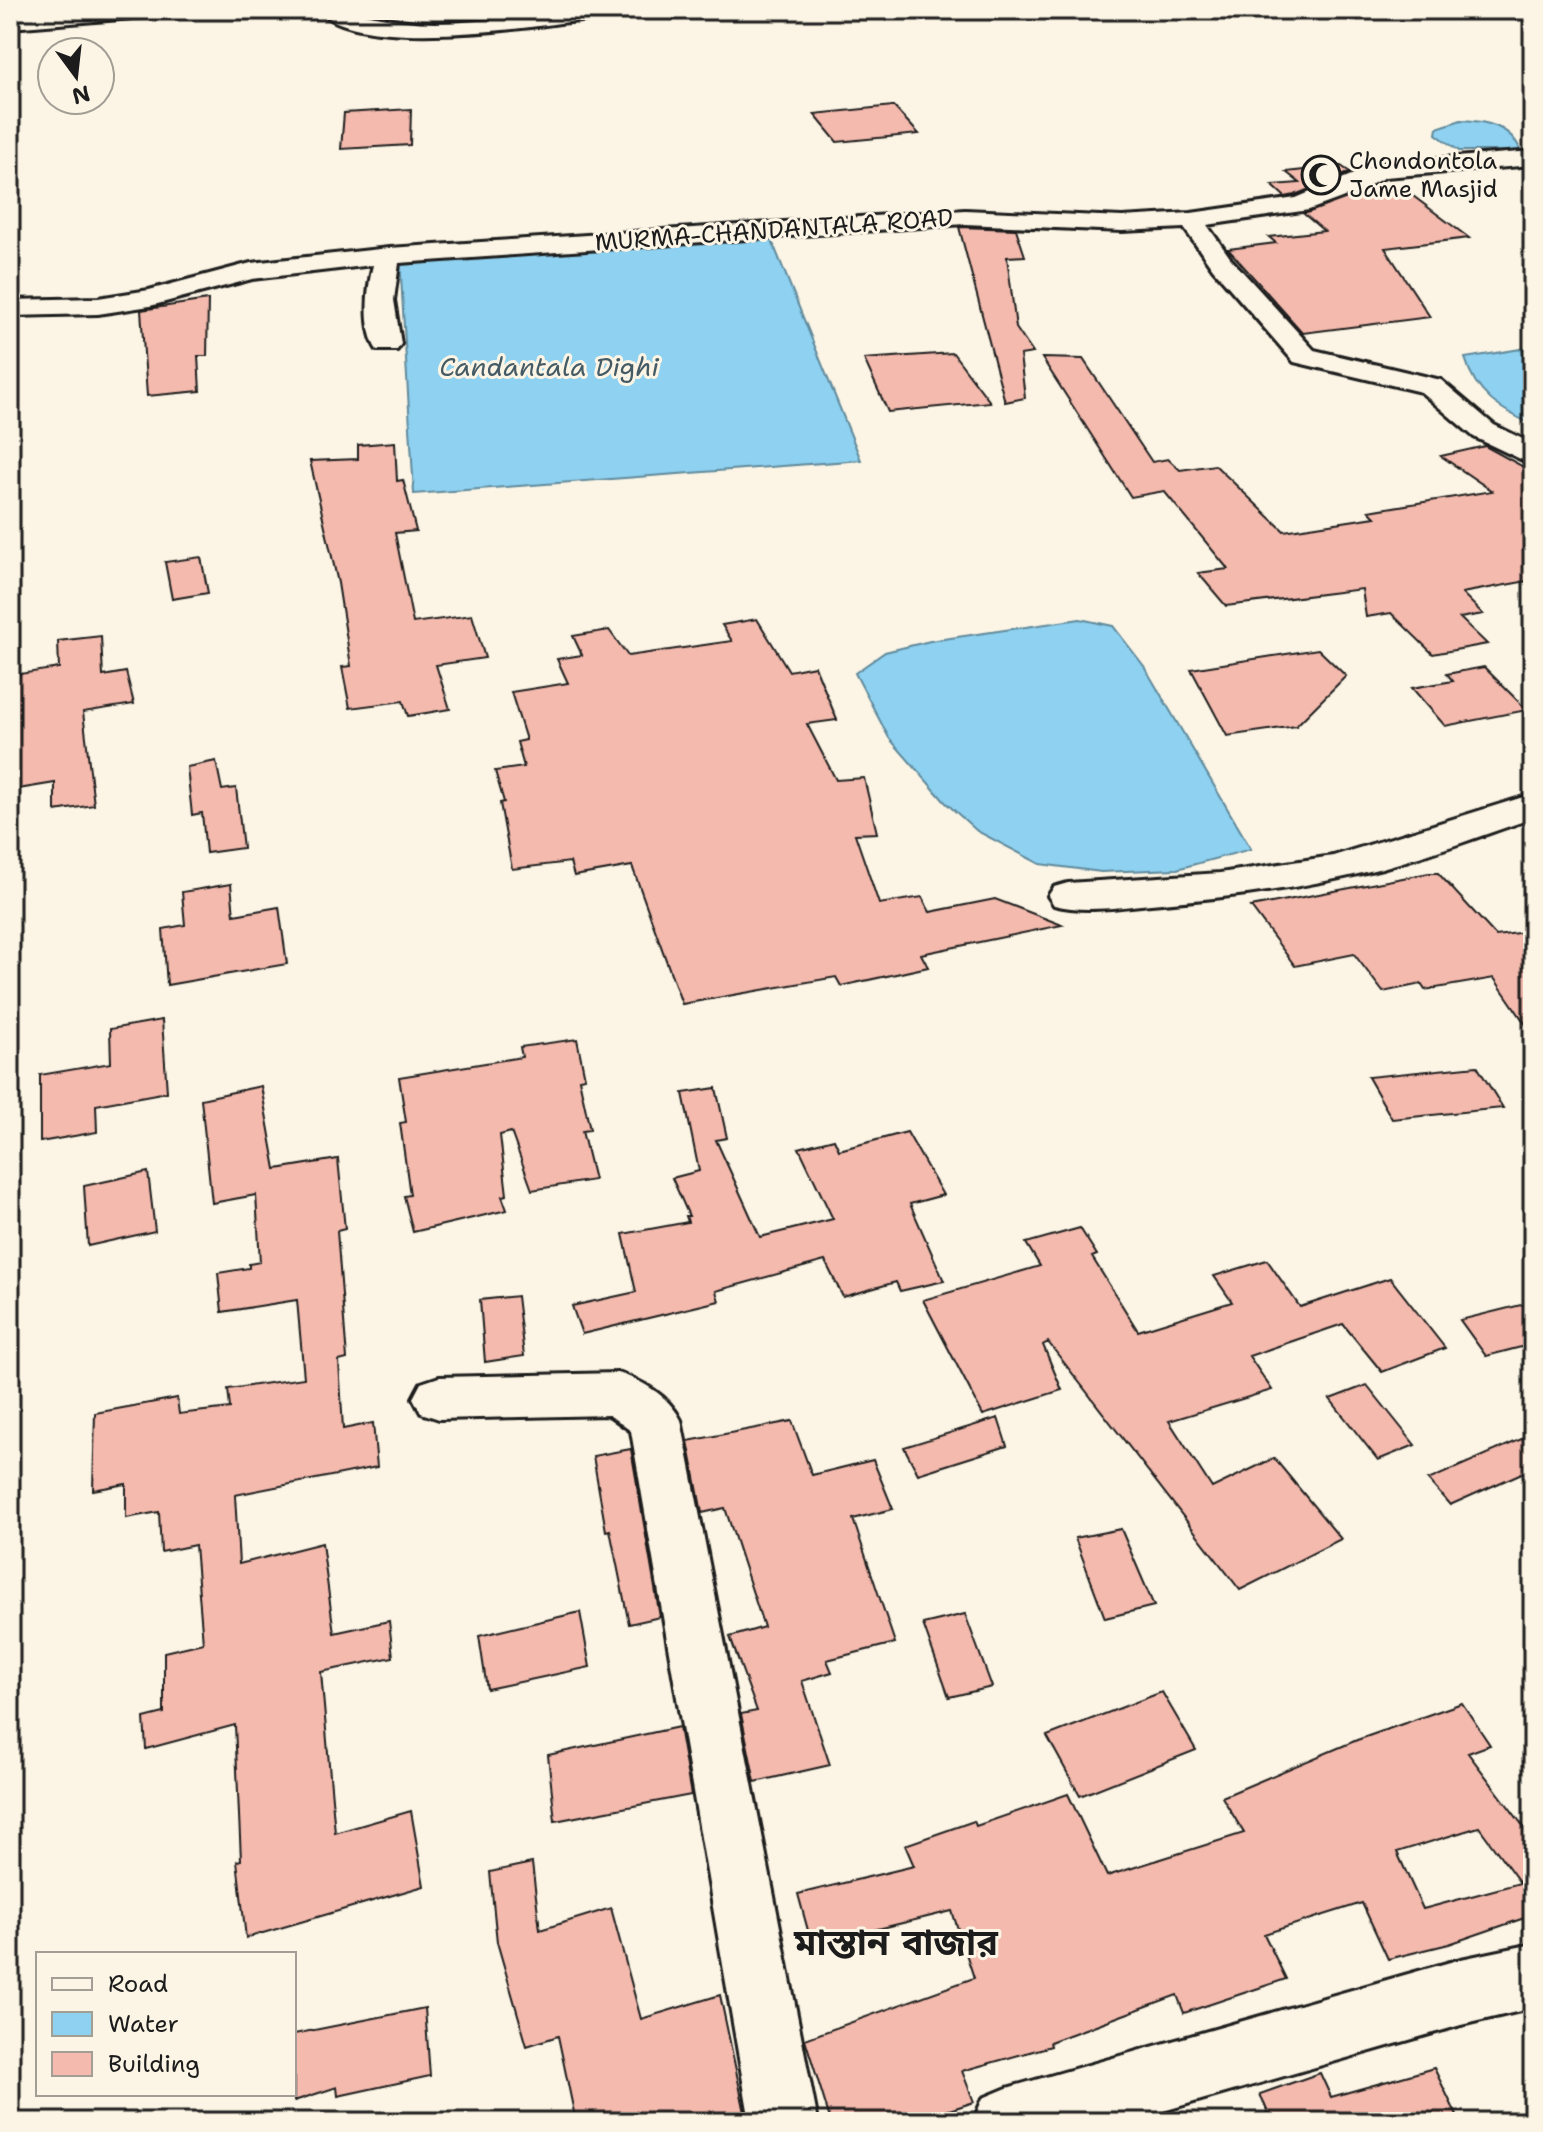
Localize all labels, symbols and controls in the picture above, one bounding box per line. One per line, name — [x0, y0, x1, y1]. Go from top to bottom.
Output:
north arrow — [36, 36, 116, 116]
text: N — [69, 79, 93, 111]
place label: Chondontola Jame Masjid — [1349, 145, 1498, 205]
mosque icon: Chondontola Jame Masjid — [1300, 154, 1342, 196]
street label: MURMA-CHANDANTALA ROAD — [594, 202, 954, 258]
water label: Candantala Dighi — [439, 349, 659, 384]
district label: মাস্তান বাজার — [793, 1918, 999, 1967]
legend — [36, 1952, 296, 2096]
text: Road — [108, 1968, 168, 2000]
text: Water — [108, 2008, 179, 2040]
text: Building — [108, 2048, 200, 2080]

